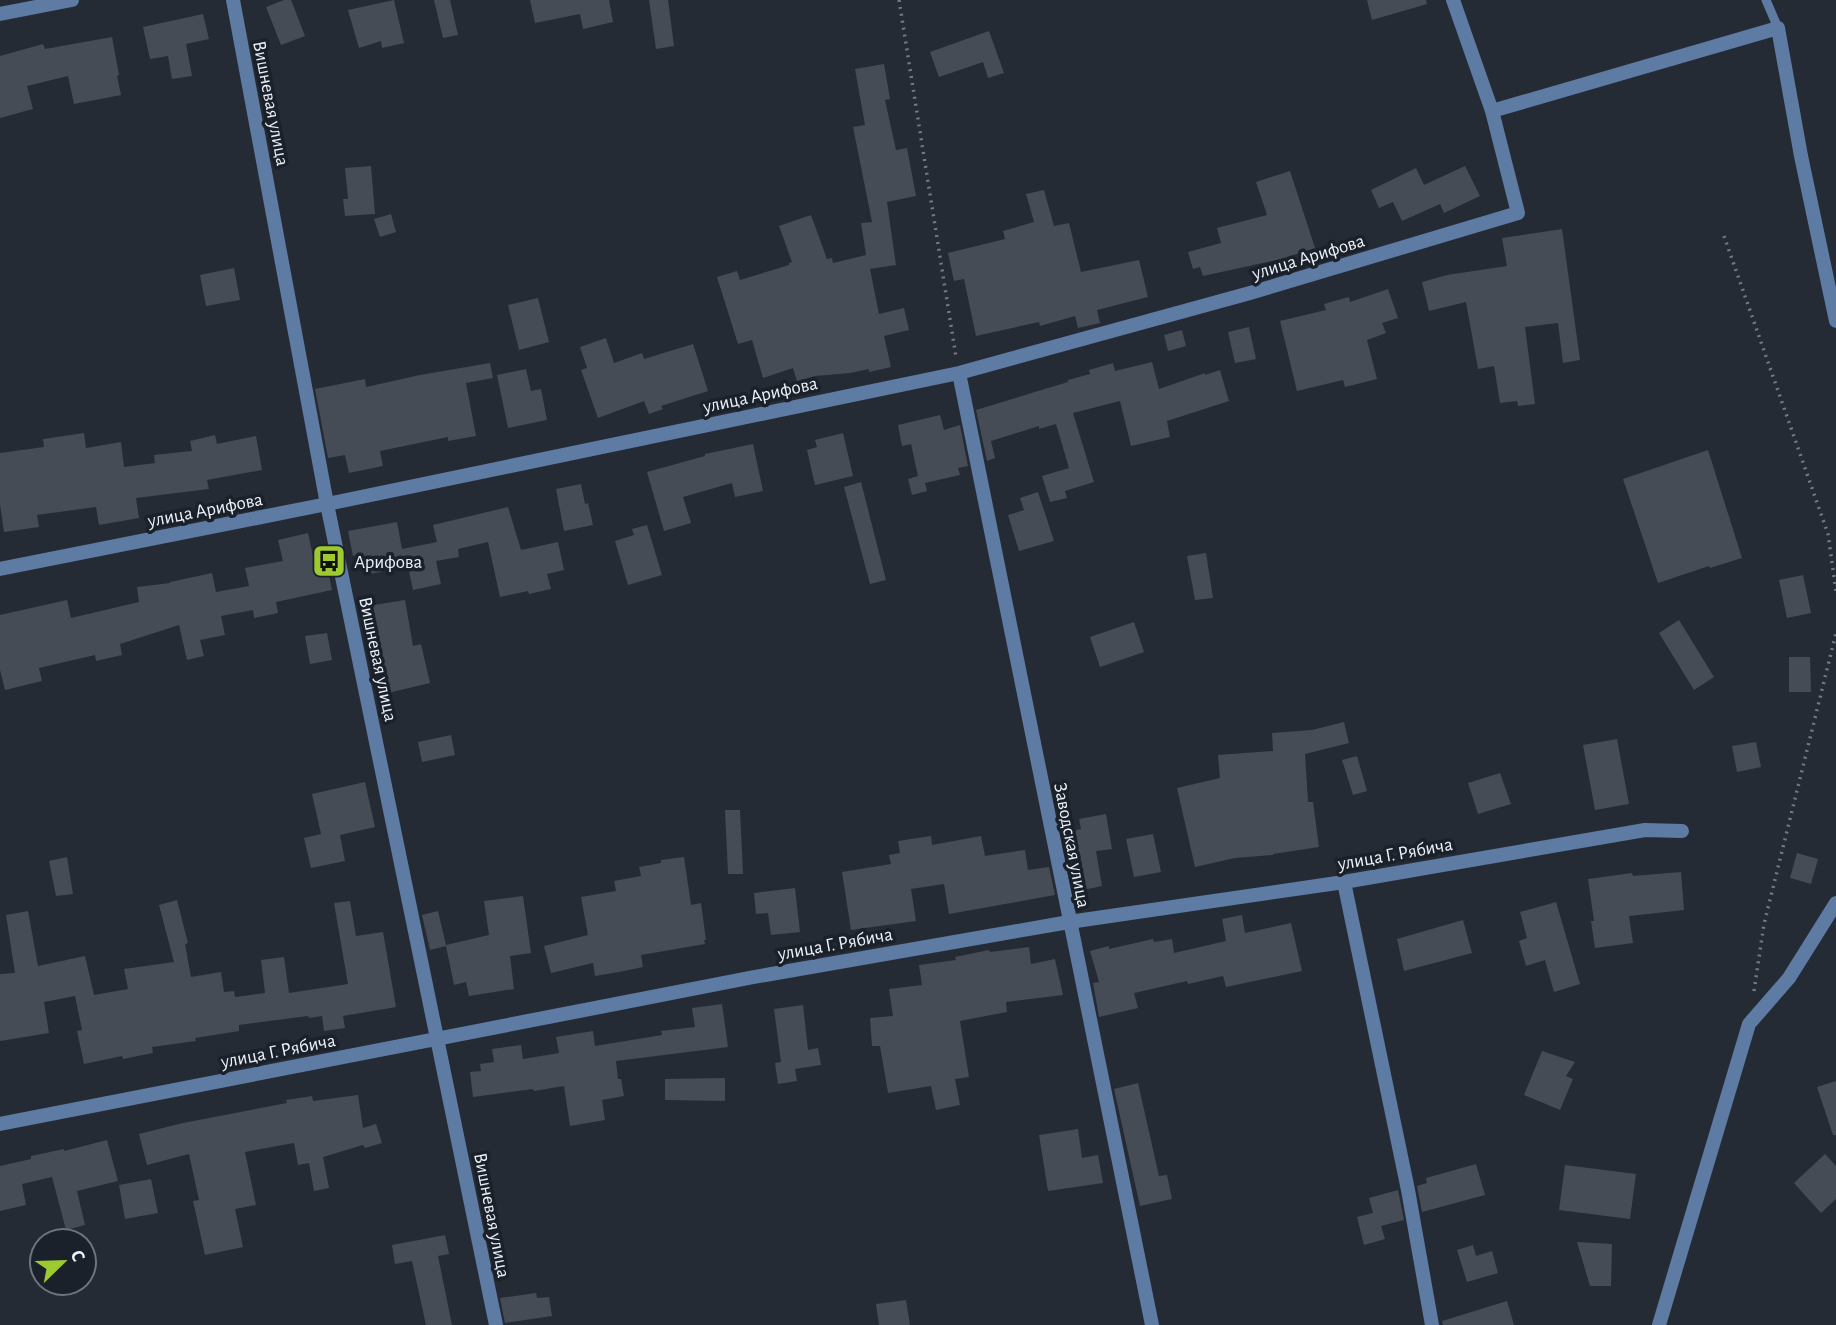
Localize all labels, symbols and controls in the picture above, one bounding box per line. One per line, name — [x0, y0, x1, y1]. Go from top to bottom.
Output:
street label: Вишневая улица — [249, 39, 292, 168]
street label: улица Арифова — [1249, 231, 1367, 284]
street label: улица Арифова — [700, 374, 820, 417]
street label: улица Арифова — [145, 490, 265, 531]
bus stop icon: Арифова — [310, 542, 348, 580]
place label: Арифова — [354, 553, 423, 572]
street label: Вишневая улица — [355, 595, 400, 724]
street label: Заводская улица — [1050, 781, 1093, 910]
street label: улица Г. Рябича — [1335, 835, 1455, 874]
street label: улица Г. Рябича — [775, 925, 895, 964]
street label: улица Г. Рябича — [218, 1031, 338, 1072]
street label: Вишневая улица — [470, 1151, 513, 1280]
north arrow — [28, 1227, 98, 1297]
text: С — [66, 1247, 88, 1264]

